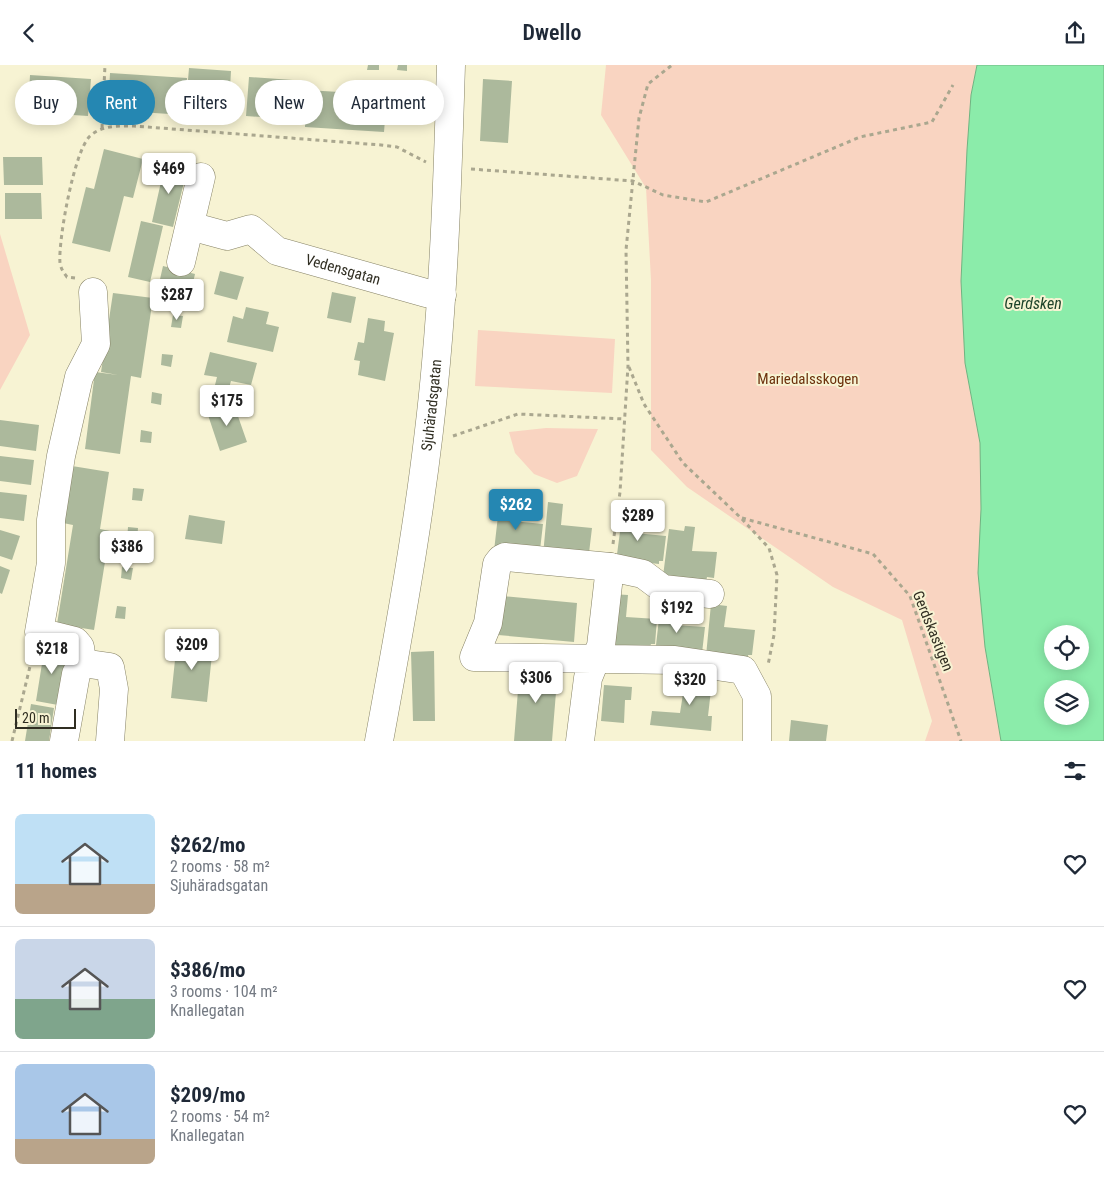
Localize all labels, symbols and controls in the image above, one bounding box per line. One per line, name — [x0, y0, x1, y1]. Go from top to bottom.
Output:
icon: back — [15, 19, 43, 47]
icon: share — [1061, 19, 1089, 47]
text: Dwello — [523, 20, 581, 45]
chip: Buy — [15, 80, 77, 125]
chip: Rent — [87, 80, 155, 125]
chip: Filters — [165, 80, 245, 125]
chip: New — [255, 80, 323, 125]
chip: Apartment — [333, 80, 444, 125]
pin: $469 — [139, 153, 199, 195]
text: $469 — [153, 159, 185, 178]
street label: Vedensgatan — [303, 250, 383, 289]
pin: $287 — [147, 279, 207, 321]
text: $287 — [161, 285, 193, 304]
water label: Gerdsken — [1004, 294, 1062, 313]
street label: Sjuhäradsgatan — [418, 359, 445, 452]
park label: Mariedalsskogen — [757, 370, 859, 388]
pin: $175 — [197, 385, 257, 427]
text: $175 — [211, 391, 243, 410]
pin: $262 — [486, 489, 546, 531]
text: $262 — [500, 495, 532, 514]
pin: $289 — [608, 499, 668, 542]
text: $289 — [622, 506, 654, 525]
pin: $386 — [97, 531, 157, 573]
text: $386 — [111, 537, 143, 556]
street label: Gerdskastigen — [909, 588, 957, 674]
pin: $192 — [647, 591, 707, 634]
text: $192 — [661, 598, 693, 617]
map controls — [1044, 625, 1089, 725]
button: locate — [1044, 625, 1089, 670]
pin: $209 — [162, 629, 222, 671]
pin: $218 — [22, 633, 82, 675]
text: $209 — [176, 635, 208, 654]
text: $218 — [36, 639, 68, 658]
pin: $306 — [506, 661, 566, 704]
pin: $320 — [660, 663, 720, 706]
text: $306 — [520, 668, 552, 687]
text: $320 — [674, 670, 706, 689]
button: layers — [1044, 680, 1089, 725]
scale bar — [15, 706, 76, 729]
text: 20 m — [22, 710, 50, 726]
icon: filters — [1061, 757, 1089, 785]
text: 11 homes — [15, 759, 97, 783]
text: $262/mo — [170, 833, 245, 857]
icon: home — [55, 834, 115, 894]
icon: heart — [1061, 850, 1089, 878]
text: 2 rooms · 58 m² — [170, 857, 270, 876]
text: Sjuhäradsgatan — [170, 876, 268, 895]
text: $386/mo — [170, 958, 245, 982]
icon: home — [55, 959, 115, 1019]
icon: heart — [1061, 975, 1089, 1003]
text: 3 rooms · 104 m² — [170, 982, 278, 1001]
text: Knallegatan — [170, 1001, 245, 1020]
text: $209/mo — [170, 1083, 245, 1107]
icon: home — [55, 1084, 115, 1144]
icon: heart — [1061, 1100, 1089, 1128]
text: 2 rooms · 54 m² — [170, 1107, 270, 1126]
text: Knallegatan — [170, 1126, 245, 1145]

